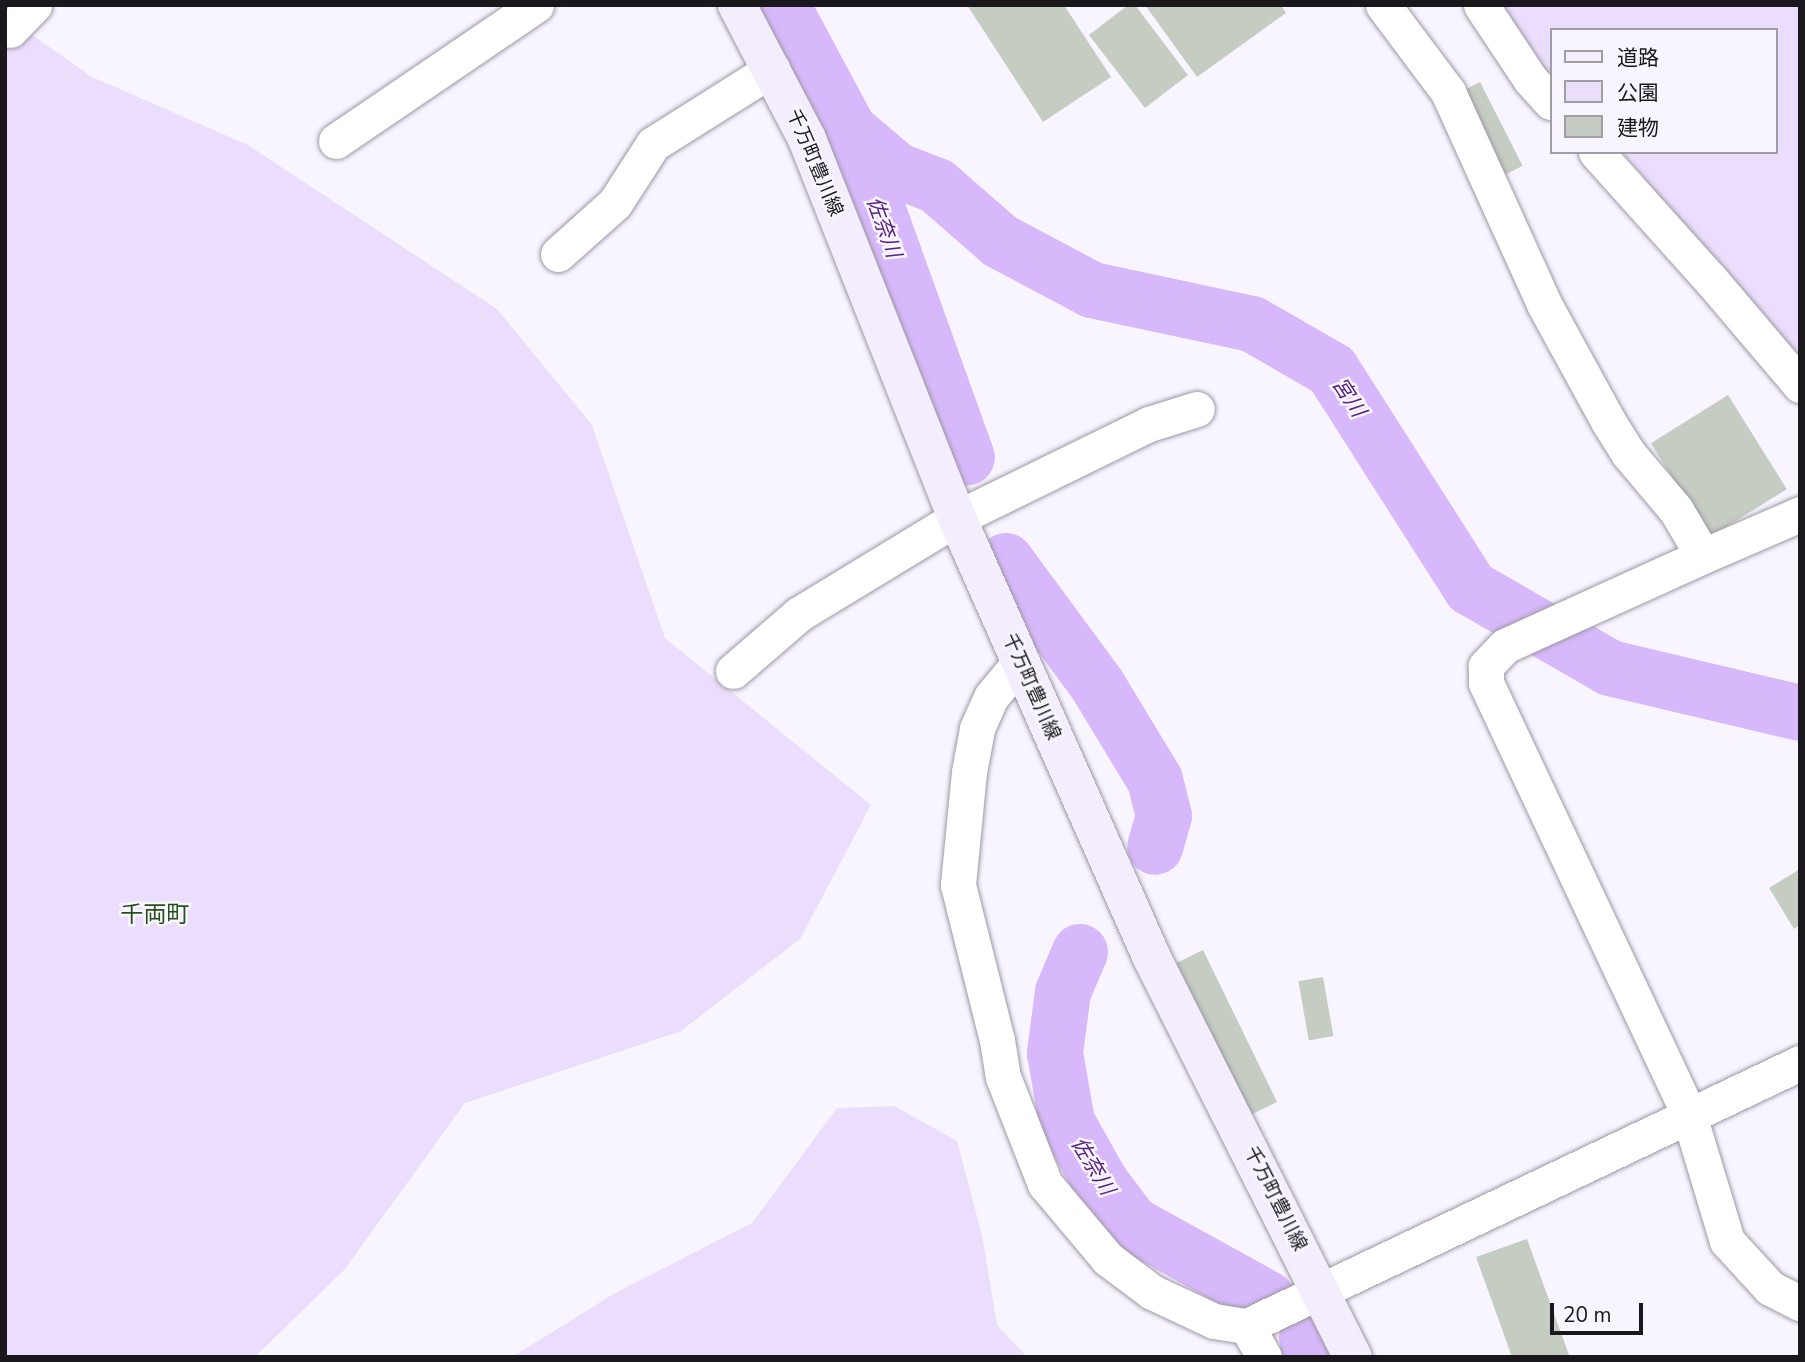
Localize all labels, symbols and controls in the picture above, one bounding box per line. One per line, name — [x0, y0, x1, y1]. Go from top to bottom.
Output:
legend — [1549, 28, 1777, 154]
text: 道路 — [1617, 44, 1659, 72]
text: 公園 — [1617, 79, 1659, 107]
street label: 千万町豊川線 — [781, 106, 847, 220]
text: 建物 — [1617, 114, 1659, 142]
water label: 佐奈川 — [861, 193, 907, 261]
water label: 宮川 — [1327, 373, 1371, 421]
street label: 千万町豊川線 — [997, 630, 1065, 744]
district label: 千両町 — [121, 901, 189, 929]
water label: 佐奈川 — [1066, 1133, 1120, 1199]
street label: 千万町豊川線 — [1239, 1143, 1311, 1255]
scale bar — [1553, 1288, 1646, 1332]
text: 20 m — [1563, 1301, 1612, 1329]

